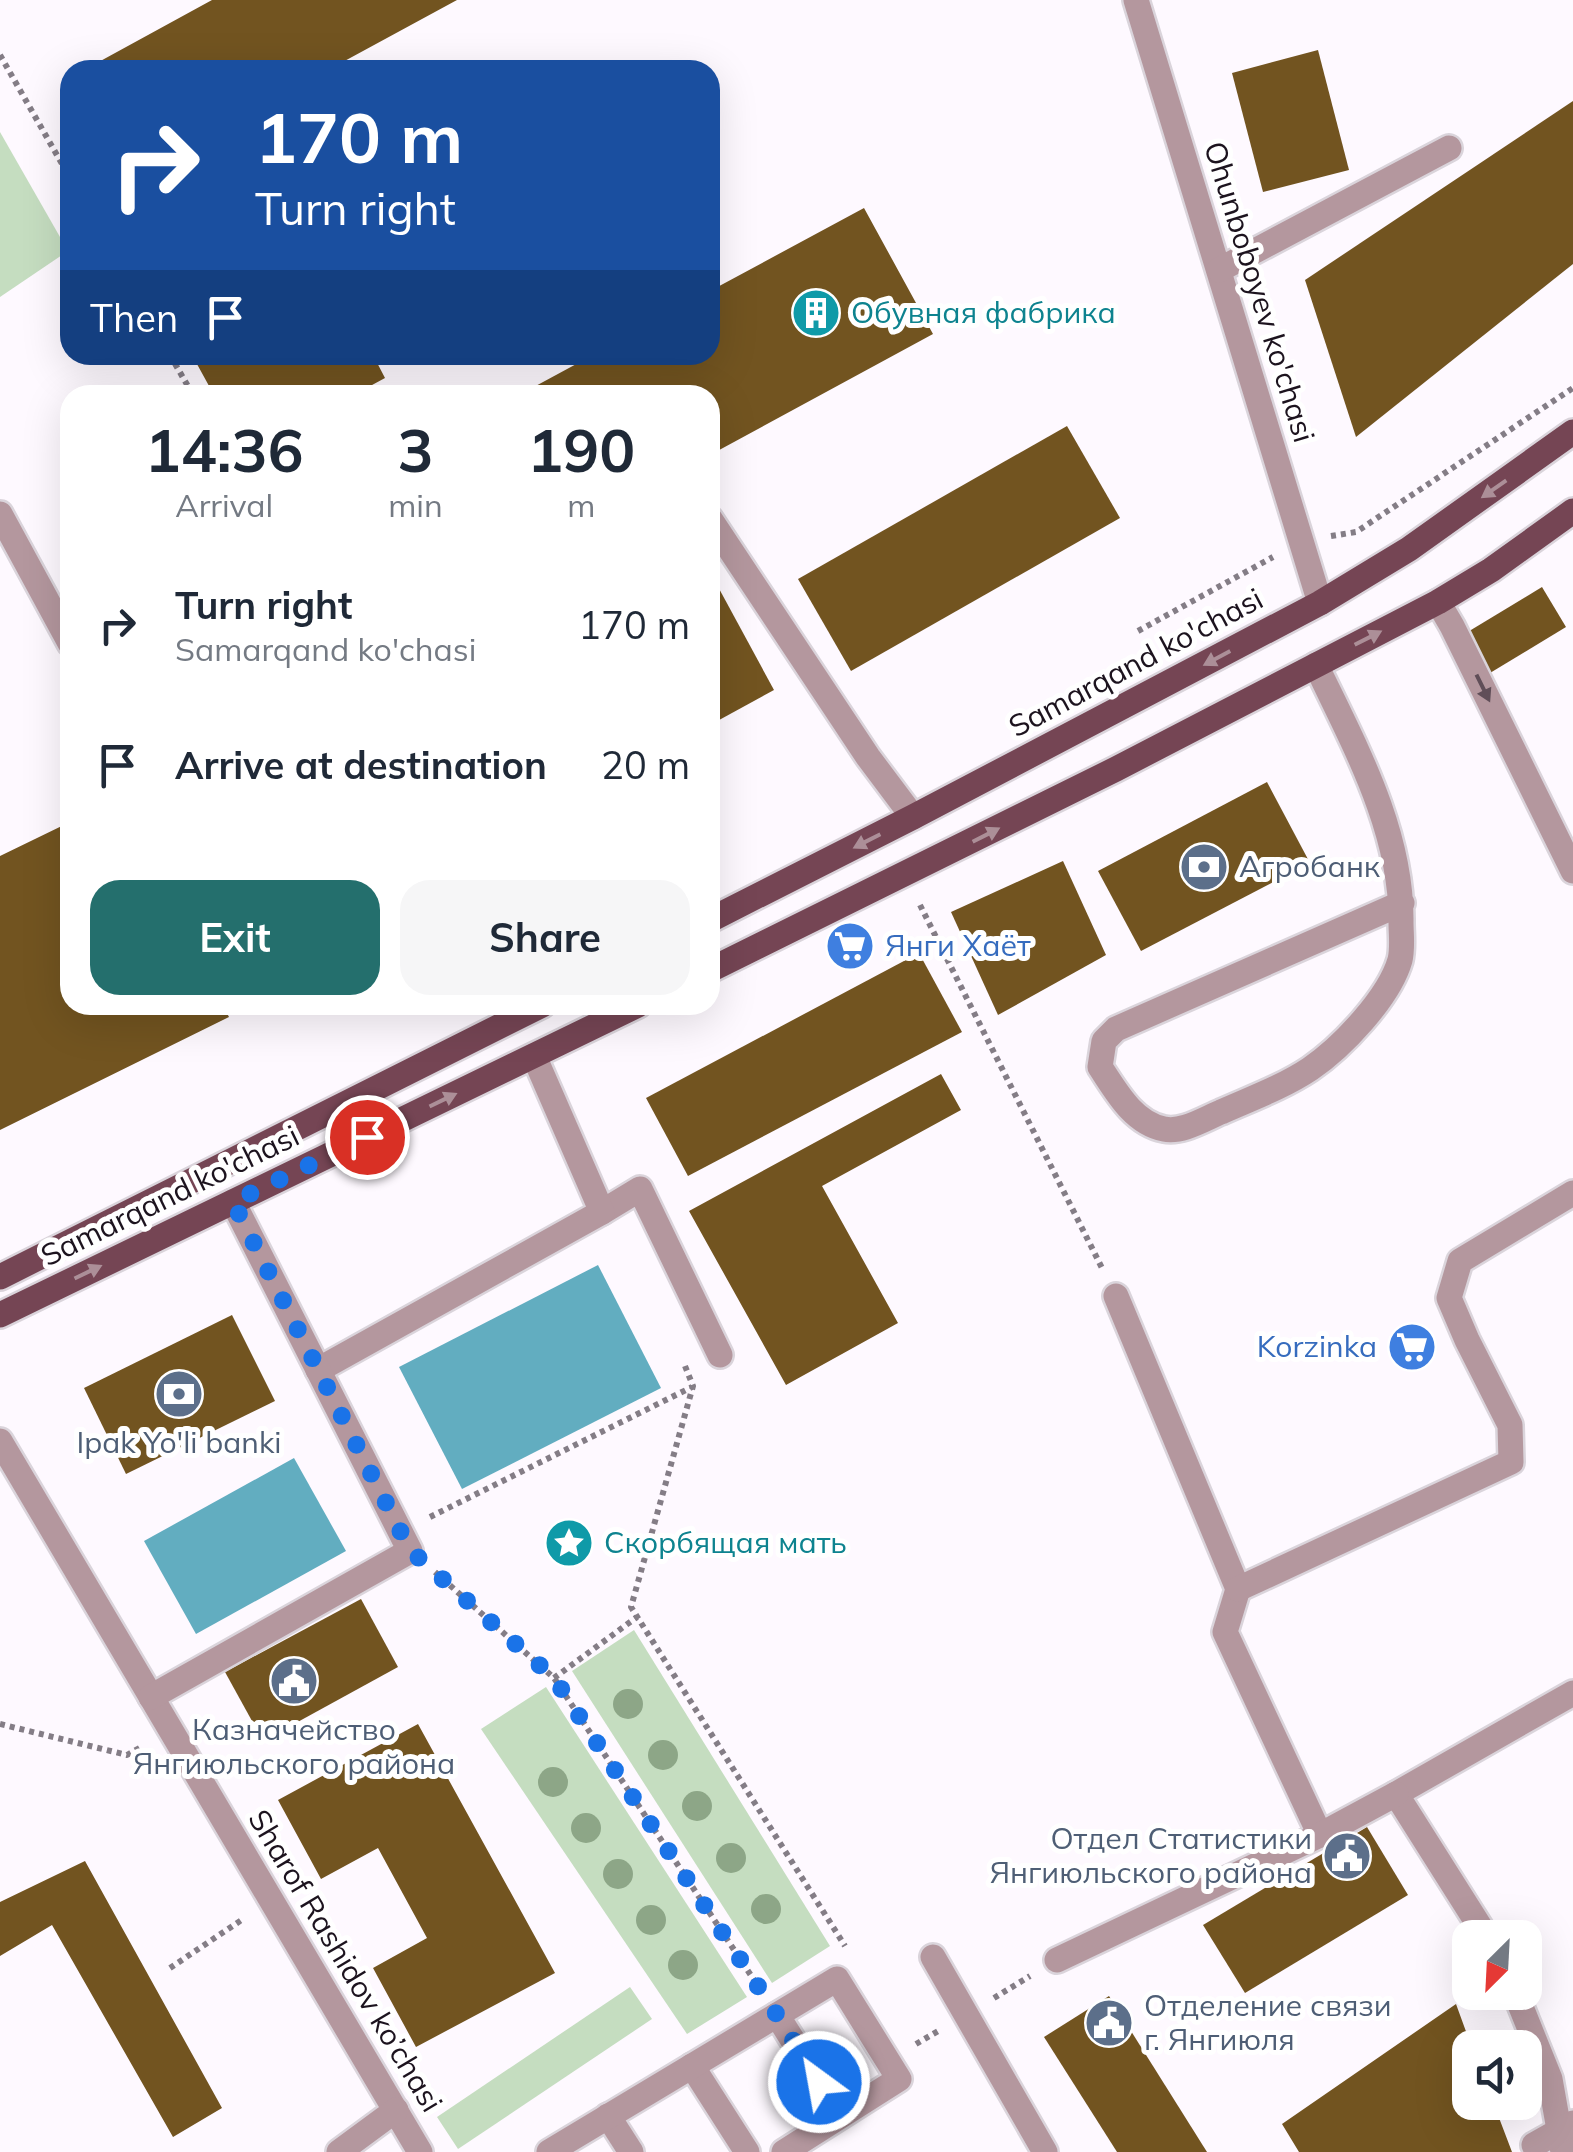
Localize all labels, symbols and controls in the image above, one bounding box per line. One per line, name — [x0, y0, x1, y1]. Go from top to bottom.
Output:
text: 170 m — [255, 93, 463, 181]
icon: right — [90, 100, 220, 230]
street label: Ohunboboyev ko'chasi — [1196, 137, 1324, 447]
text: Turn right — [255, 180, 456, 236]
building icon: Обувная фабрика — [790, 287, 842, 339]
icon: arrive — [198, 290, 253, 345]
place label: Обувная фабрика — [851, 293, 1116, 331]
text: Then — [90, 294, 178, 342]
text: 14:36 — [145, 412, 304, 487]
text: 3 — [397, 412, 433, 487]
text: 190 — [527, 412, 635, 487]
one-way arrow — [1480, 478, 1507, 498]
text: Arrival — [175, 485, 273, 525]
text: min — [388, 485, 443, 525]
text: m — [567, 485, 595, 525]
street label: Samarqand ko'chasi — [1002, 579, 1269, 745]
text: Turn right — [175, 581, 352, 629]
icon: right — [90, 598, 145, 653]
text: 170 m — [578, 601, 690, 649]
text: Samarqand ko'chasi — [175, 629, 476, 669]
one-way arrow — [1354, 630, 1383, 647]
one-way arrow — [1202, 649, 1231, 666]
one-way arrow — [1474, 674, 1491, 703]
icon: arrive — [90, 738, 145, 793]
text: Arrive at destination — [175, 741, 547, 789]
text: 20 m — [601, 741, 690, 789]
one-way arrow — [972, 826, 1001, 843]
one-way arrow — [852, 832, 881, 849]
bank icon: Агробанк — [1178, 841, 1230, 893]
place label: Агробанк — [1239, 847, 1381, 885]
button: Exit — [90, 880, 380, 995]
button: Share — [400, 880, 690, 995]
supermarket icon: Янги Хаёт — [824, 920, 876, 972]
place label: Янги Хаёт — [885, 926, 1031, 964]
one-way arrow — [429, 1091, 458, 1108]
pin — [325, 1095, 410, 1180]
icon: arrive — [340, 1110, 395, 1165]
street label: Samarqand ko'chasi — [34, 1116, 305, 1274]
one-way arrow — [73, 1264, 102, 1281]
supermarket icon: Korzinka — [1386, 1321, 1438, 1373]
place label: Korzinka — [1257, 1327, 1377, 1365]
bank icon: Ipak Yo'li banki — [153, 1368, 205, 1420]
place label: Ipak Yo'li banki — [77, 1423, 281, 1461]
place icon: Скорбящая мать — [543, 1517, 595, 1569]
place label: Скорбящая мать — [604, 1523, 847, 1561]
public building icon: Казначейство Янгиюльского района — [268, 1655, 320, 1707]
place label: Казначейство Янгиюльского района — [133, 1710, 455, 1782]
street label: Sharof Rashidov ko’chasi — [240, 1802, 451, 2119]
place label: Отдел Статистики Янгиюльского района — [989, 1819, 1312, 1891]
public building icon: Отдел Статистики Янгиюльского района — [1321, 1830, 1373, 1882]
north arrow — [1452, 1920, 1542, 2010]
map controls — [1452, 1920, 1542, 2120]
place label: Отделение связи г. Янгиюля — [1144, 1986, 1392, 2058]
public building icon: Отделение связи г. Янгиюля — [1083, 1997, 1135, 2049]
position arrow — [767, 2030, 871, 2134]
button: sound — [1452, 2030, 1542, 2120]

